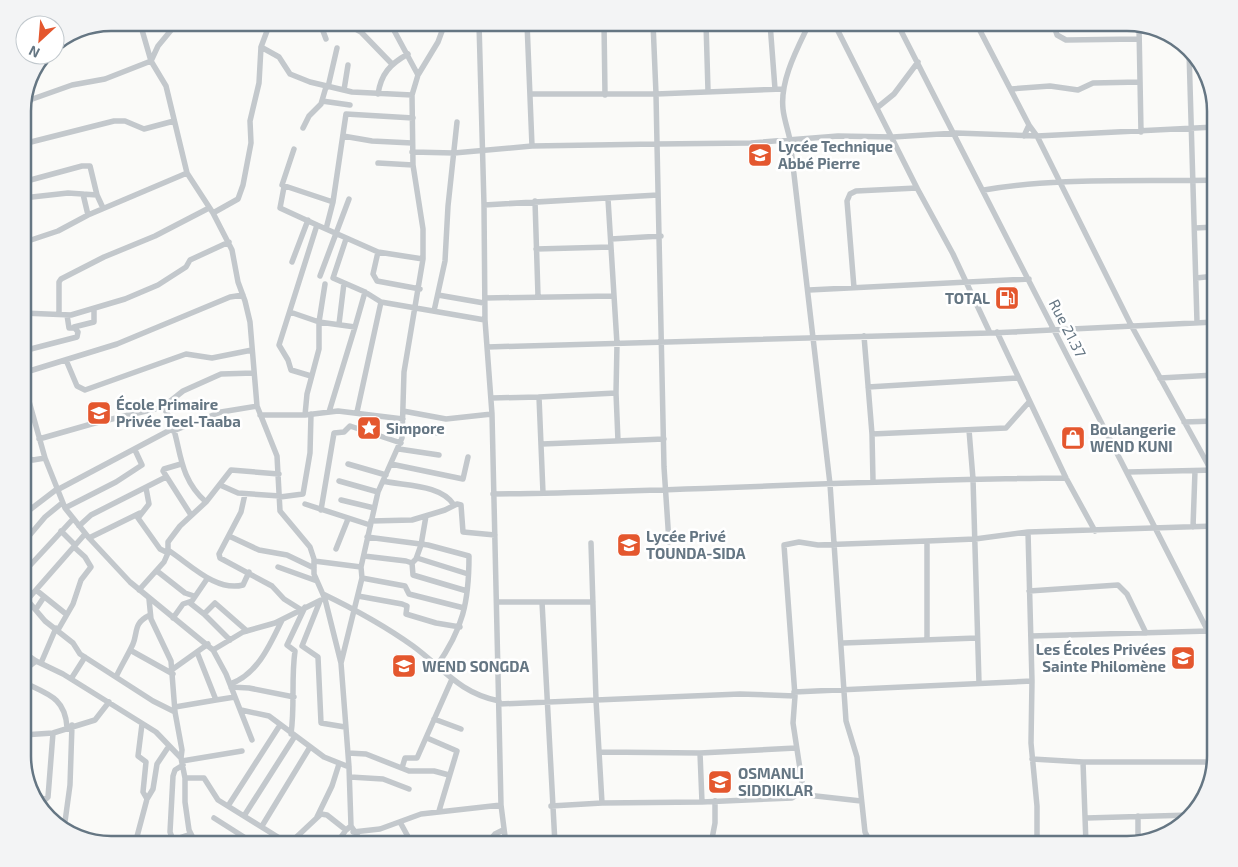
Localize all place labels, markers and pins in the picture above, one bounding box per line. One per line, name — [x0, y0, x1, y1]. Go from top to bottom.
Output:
place label: Lycée Technique Abbé Pierre — [778, 137, 893, 172]
school or university icon: Lycée Technique Abbé Pierre — [747, 142, 773, 168]
fuel station icon: TOTAL — [994, 285, 1020, 311]
place label: TOTAL — [945, 289, 990, 307]
place label: École Primaire Privée Teel-Taaba — [116, 394, 241, 430]
school or university icon: École Primaire Privée Teel-Taaba — [86, 400, 112, 426]
place icon: Simpore — [356, 415, 382, 441]
place label: Simpore — [386, 419, 445, 437]
place label: Boulangerie WEND KUNI — [1090, 420, 1176, 455]
shop icon: Boulangerie WEND KUNI — [1060, 425, 1086, 451]
place label: Lycée Privé TOUNDA-SIDA — [646, 527, 746, 562]
school or university icon: Lycée Privé TOUNDA-SIDA — [616, 532, 642, 558]
place label: Les Écoles Privées Sainte Philomène — [1036, 639, 1166, 675]
school or university icon: Les Écoles Privées Sainte Philomène — [1170, 645, 1196, 671]
school or university icon: WEND SONGDA — [391, 653, 417, 679]
place label: WEND SONGDA — [422, 657, 529, 675]
place label: OSMANLI SIDDIKLAR — [738, 764, 813, 799]
school or university icon: OSMANLI SIDDIKLAR — [707, 769, 733, 795]

